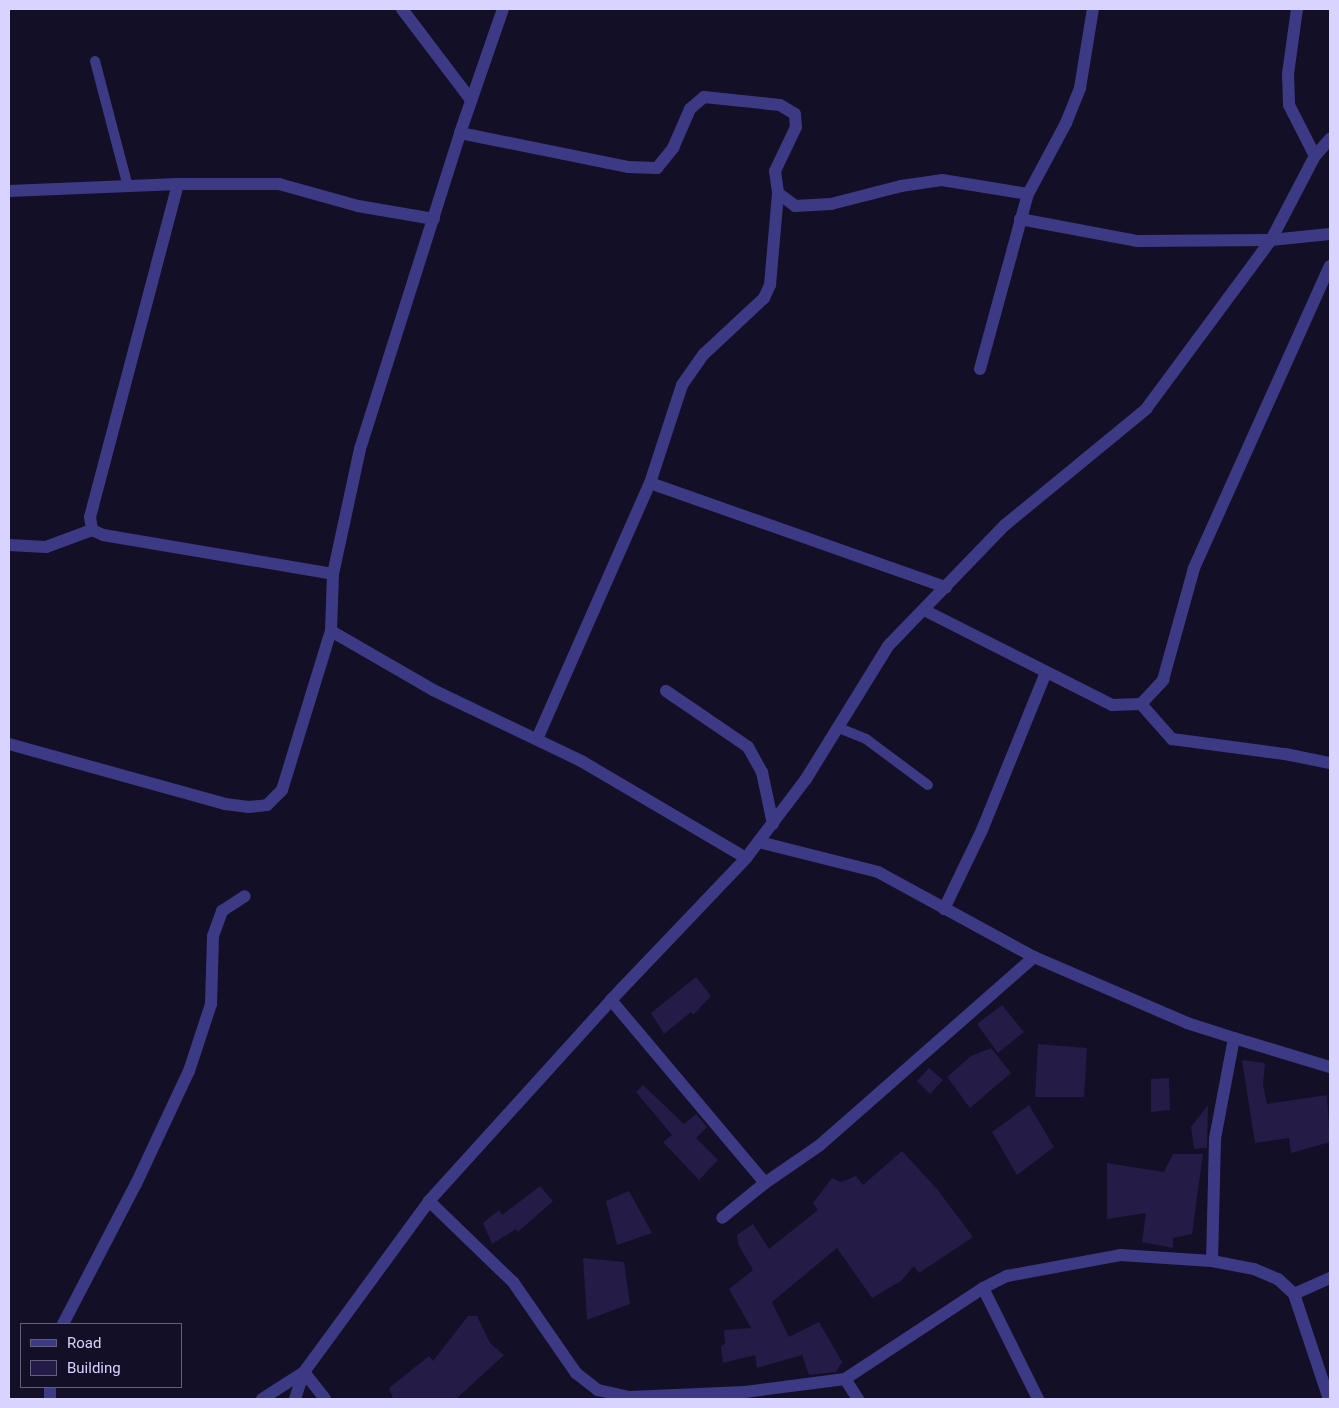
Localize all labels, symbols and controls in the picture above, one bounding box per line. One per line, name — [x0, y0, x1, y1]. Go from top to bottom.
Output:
legend — [20, 1323, 182, 1388]
text: Road — [67, 1334, 101, 1352]
text: Building — [67, 1359, 121, 1377]

